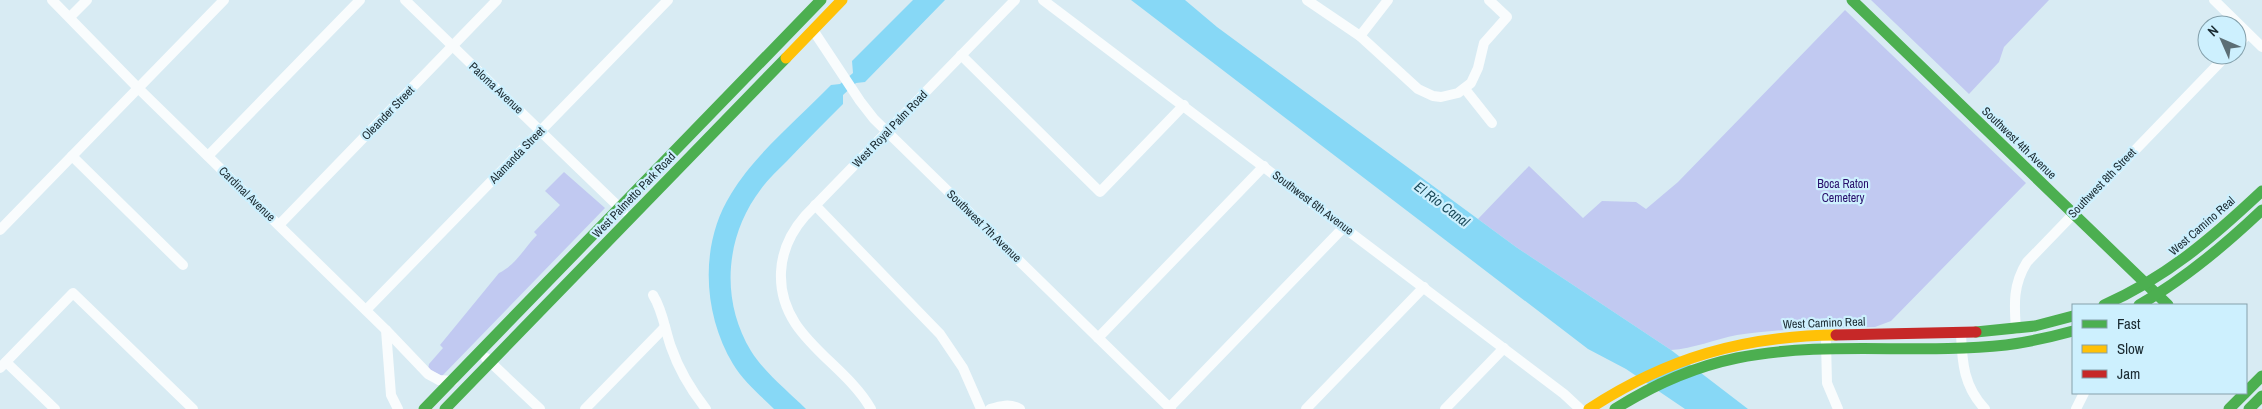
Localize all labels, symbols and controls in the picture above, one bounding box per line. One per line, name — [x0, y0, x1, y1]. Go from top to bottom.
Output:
north arrow — [2197, 15, 2247, 65]
text: N — [2204, 22, 2222, 40]
street label: Paloma Avenue — [465, 59, 527, 117]
street label: Oleander Street — [358, 82, 418, 144]
street label: West Royal Palm Road — [849, 87, 931, 171]
street label: Southwest 4th Avenue — [1978, 103, 2060, 183]
street label: Alamanda Street — [485, 123, 548, 188]
street label: Southwest 8th Street — [2065, 144, 2140, 221]
street label: West Palmetto Park Road — [589, 149, 679, 241]
street label: Cardinal Avenue — [215, 163, 279, 225]
street label: Southwest 6th Avenue — [1269, 167, 1357, 239]
park label: Boca Raton Cemetery — [1817, 176, 1869, 206]
water label: El Rio Canal — [1411, 177, 1474, 231]
street label: Southwest 7th Avenue — [943, 186, 1025, 266]
street label: West Camino Real — [2166, 193, 2238, 259]
legend — [2072, 304, 2247, 394]
text: Fast — [2117, 313, 2141, 334]
street label: West Camino Real — [1783, 314, 1865, 332]
text: Slow — [2117, 338, 2144, 359]
text: Jam — [2117, 363, 2140, 384]

